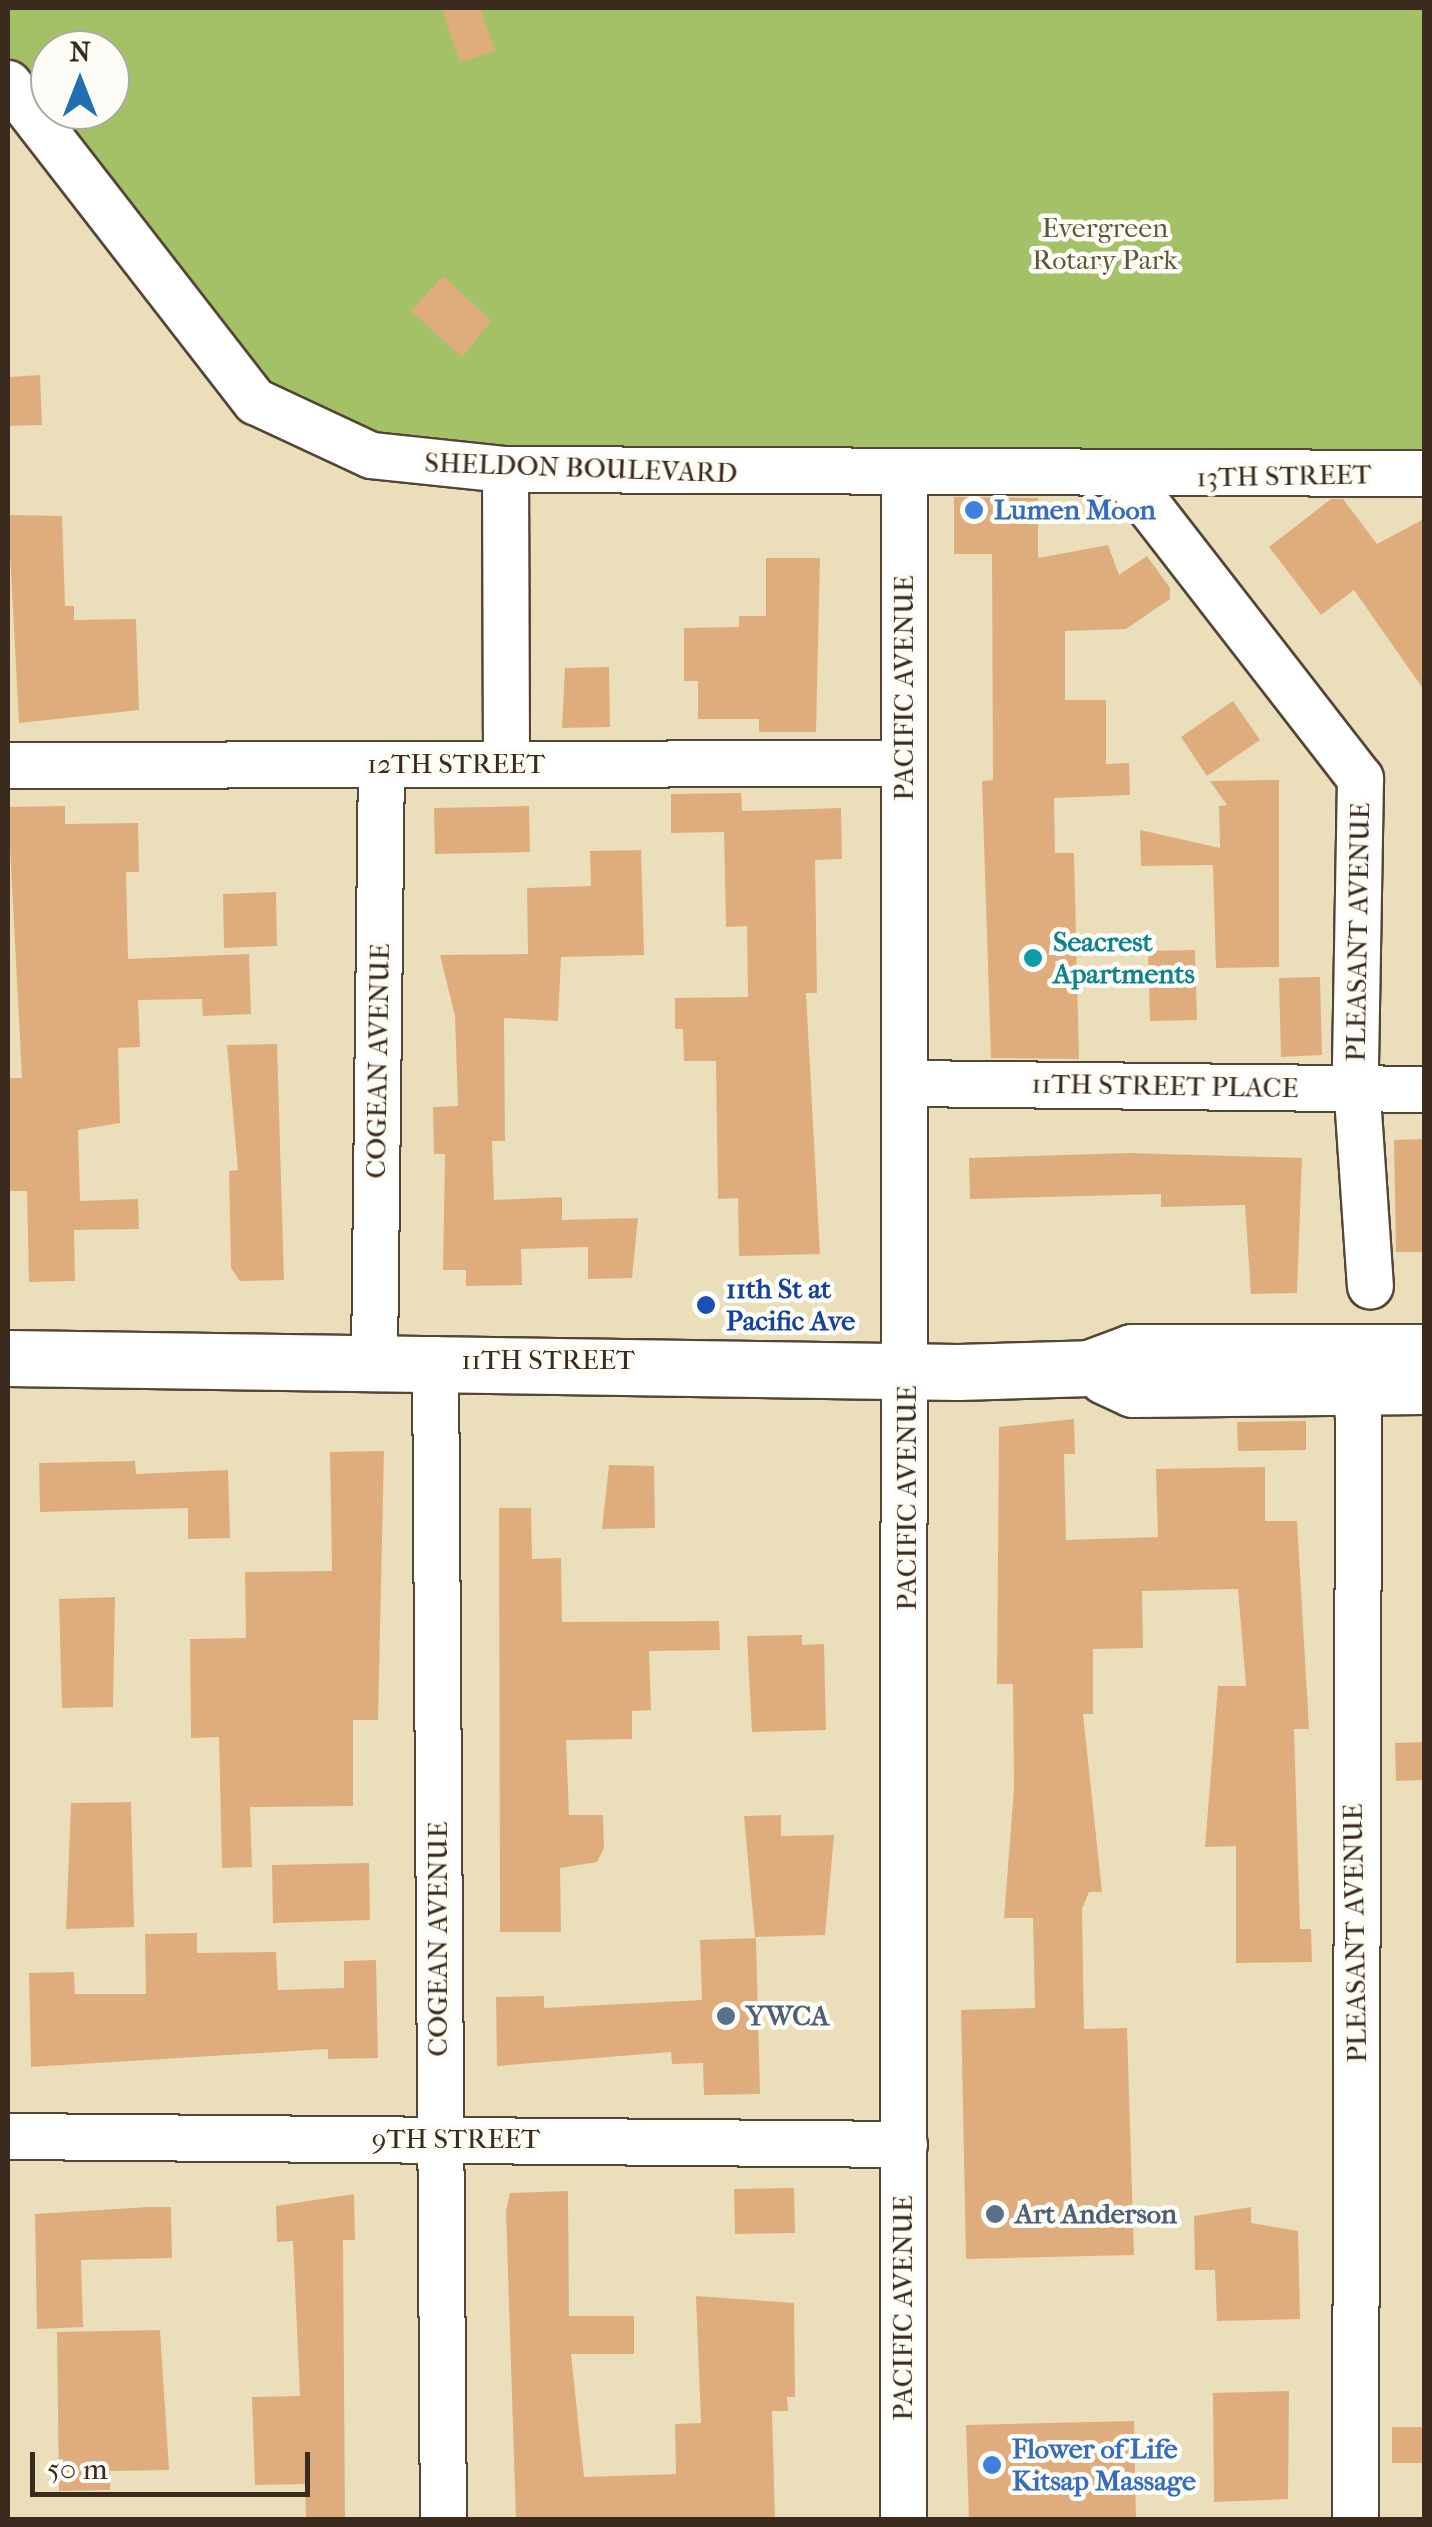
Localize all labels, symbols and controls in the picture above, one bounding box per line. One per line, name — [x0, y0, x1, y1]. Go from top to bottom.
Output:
north arrow — [30, 30, 130, 130]
text: N — [69, 35, 91, 68]
park label: Evergreen Rotary Park — [1032, 211, 1178, 277]
street label: SHELDON BOULEVARD — [424, 446, 738, 490]
street label: 13TH STREET — [1196, 458, 1372, 494]
place label: Lumen Moon — [994, 493, 1156, 527]
marker: Lumen Moon — [963, 499, 985, 521]
street label: PACIFIC AVENUE — [887, 575, 921, 801]
street label: 12TH STREET — [367, 747, 545, 781]
street label: PLEASANT AVENUE — [1339, 802, 1377, 1062]
place label: Seacrest Apartments — [1053, 925, 1195, 991]
street label: COGEAN AVENUE — [359, 943, 397, 1179]
marker: Seacrest Apartments — [1022, 947, 1044, 969]
street label: 11TH STREET PLACE — [1031, 1067, 1299, 1105]
place label: 11th St at Pacific Ave — [726, 1272, 855, 1338]
marker: 11th St at Pacific Ave — [695, 1294, 717, 1316]
street label: 11TH STREET — [461, 1343, 635, 1377]
street label: PACIFIC AVENUE — [890, 1385, 924, 1611]
street label: PLEASANT AVENUE — [1336, 1803, 1374, 2063]
street label: COGEAN AVENUE — [421, 1821, 455, 2057]
place label: YWCA — [746, 1999, 829, 2033]
marker: YWCA — [715, 2005, 737, 2027]
street label: 9TH STREET — [372, 2122, 540, 2156]
street label: PACIFIC AVENUE — [886, 2195, 920, 2421]
place label: Art Anderson — [1015, 2197, 1177, 2231]
marker: Art Anderson — [984, 2203, 1006, 2225]
scale bar — [35, 2432, 315, 2494]
place label: Flower of Life Kitsap Massage — [1012, 2432, 1196, 2498]
text: 50 m — [47, 2452, 108, 2487]
marker: Flower of Life Kitsap Massage — [981, 2454, 1003, 2476]

